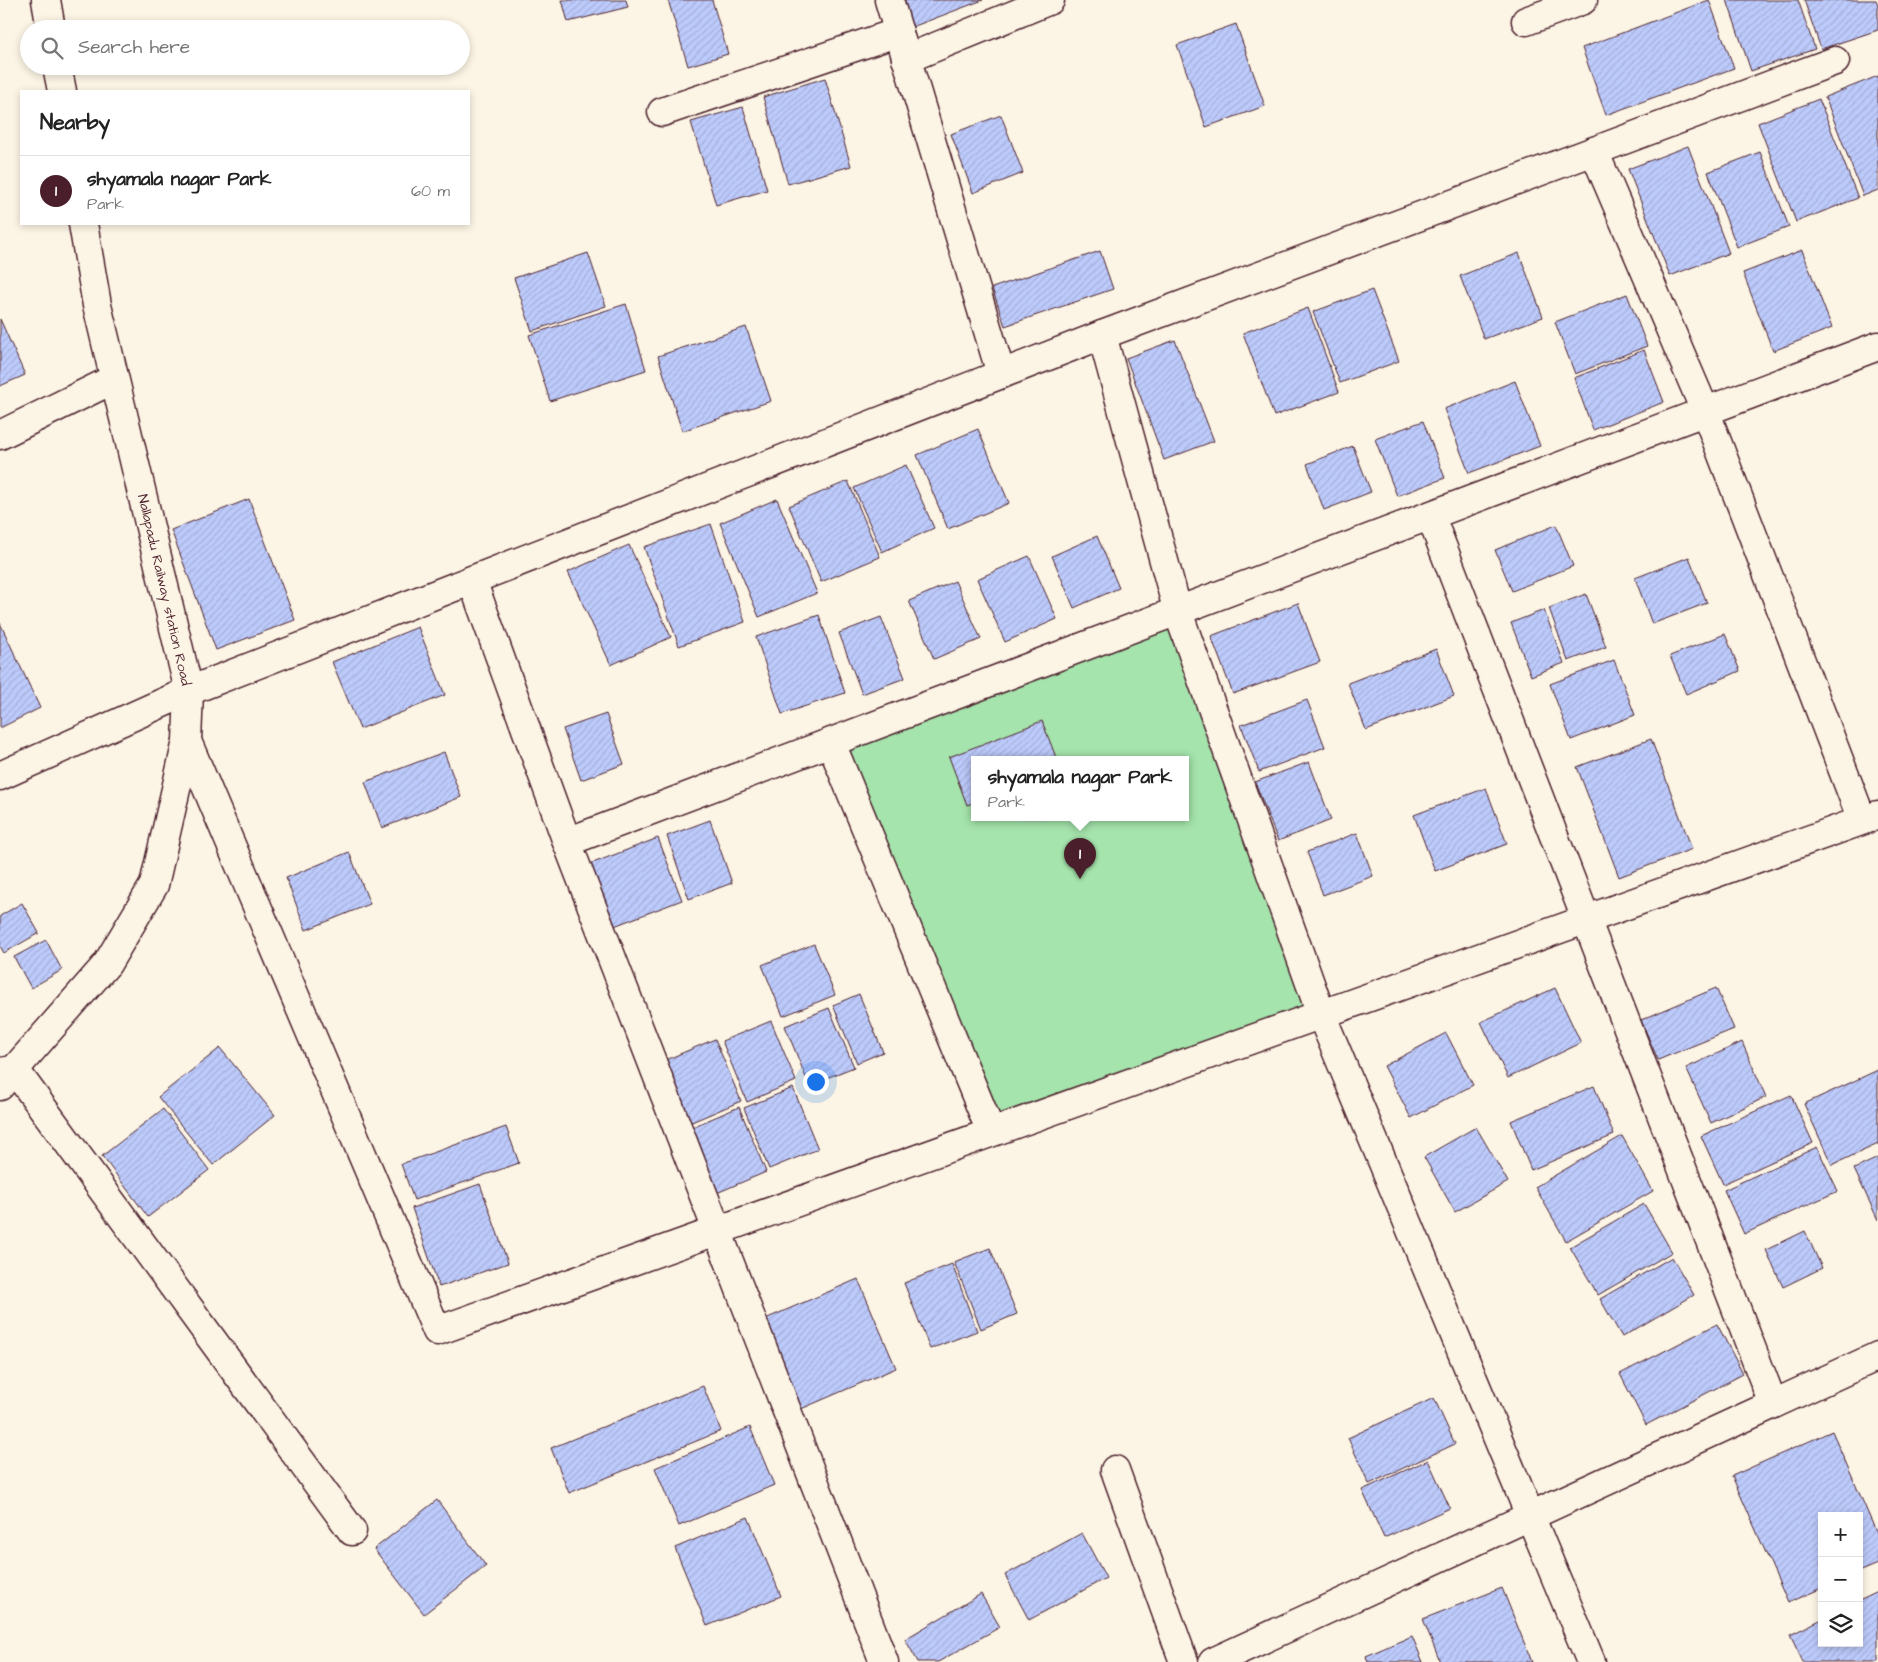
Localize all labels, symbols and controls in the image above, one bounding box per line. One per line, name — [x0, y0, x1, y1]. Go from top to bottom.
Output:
search box — [20, 20, 470, 75]
icon: search — [38, 34, 66, 62]
text: Search here — [78, 34, 190, 61]
text: Nearby — [40, 108, 110, 137]
text: shyamala nagar Park — [87, 166, 271, 193]
text: 1 — [55, 180, 57, 202]
text: 60 m — [411, 180, 450, 202]
text: Park — [87, 193, 124, 215]
street label: Nallapadu Railway station Road — [132, 492, 196, 688]
popup — [971, 756, 1189, 821]
text: shyamala nagar Park — [988, 764, 1172, 791]
text: Park — [988, 791, 1025, 813]
pin: 1 — [1064, 838, 1096, 879]
your location — [803, 1069, 829, 1095]
map controls — [1818, 1512, 1863, 1647]
button: + — [1818, 1512, 1863, 1557]
button: − — [1818, 1557, 1863, 1602]
button: layers — [1818, 1602, 1863, 1647]

